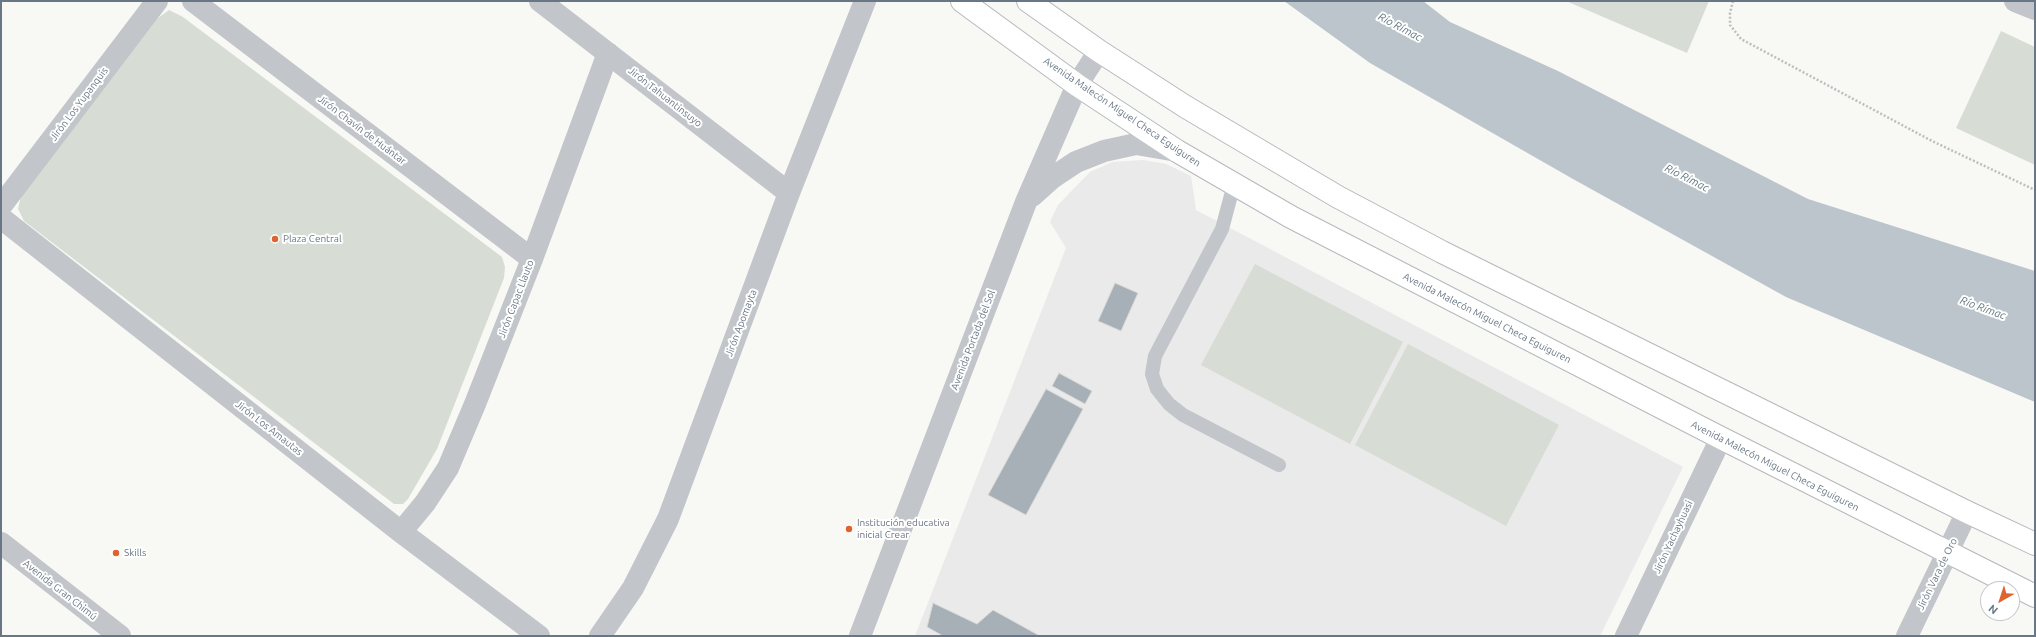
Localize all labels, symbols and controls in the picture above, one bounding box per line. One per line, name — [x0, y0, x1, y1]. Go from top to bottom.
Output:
water label: Río Rímac — [1376, 10, 1424, 44]
street label: Avenida Malecón Miguel Checa Eguiguren — [1041, 55, 1203, 169]
street label: Jirón Tahuantinsuyo — [626, 64, 704, 130]
street label: Jirón Los Yupanquis — [47, 65, 111, 143]
street label: Jirón Chavín de Huántar — [316, 93, 408, 167]
water label: Río Rímac — [1663, 161, 1711, 195]
place label: Plaza Central — [283, 233, 342, 245]
marker: Plaza Central — [270, 234, 280, 244]
street label: Jirón Capac Llauto — [496, 258, 536, 340]
street label: Avenida Malecón Miguel Checa Eguiguren — [1401, 270, 1573, 366]
street label: Jirón Apomayta — [723, 288, 759, 358]
street label: Avenida Portada del Sol — [948, 288, 998, 392]
water label: Río Rímac — [1958, 294, 2008, 322]
street label: Jirón Los Amautas — [233, 398, 305, 458]
street label: Avenida Malecón Miguel Checa Eguiguren — [1689, 418, 1861, 514]
street label: Jirón Yachayhuasi — [1651, 499, 1695, 575]
place label: Institución educativa inicial Crear — [857, 517, 950, 540]
marker: Institución educativa inicial Crear — [844, 524, 854, 534]
street label: Jirón Vara de Oro — [1914, 536, 1960, 612]
place label: Skills — [124, 547, 146, 559]
marker: Skills — [111, 548, 121, 558]
street label: Avenida Gran Chimú — [21, 557, 99, 623]
north arrow — [1980, 581, 2020, 621]
text: N — [1986, 602, 2000, 617]

